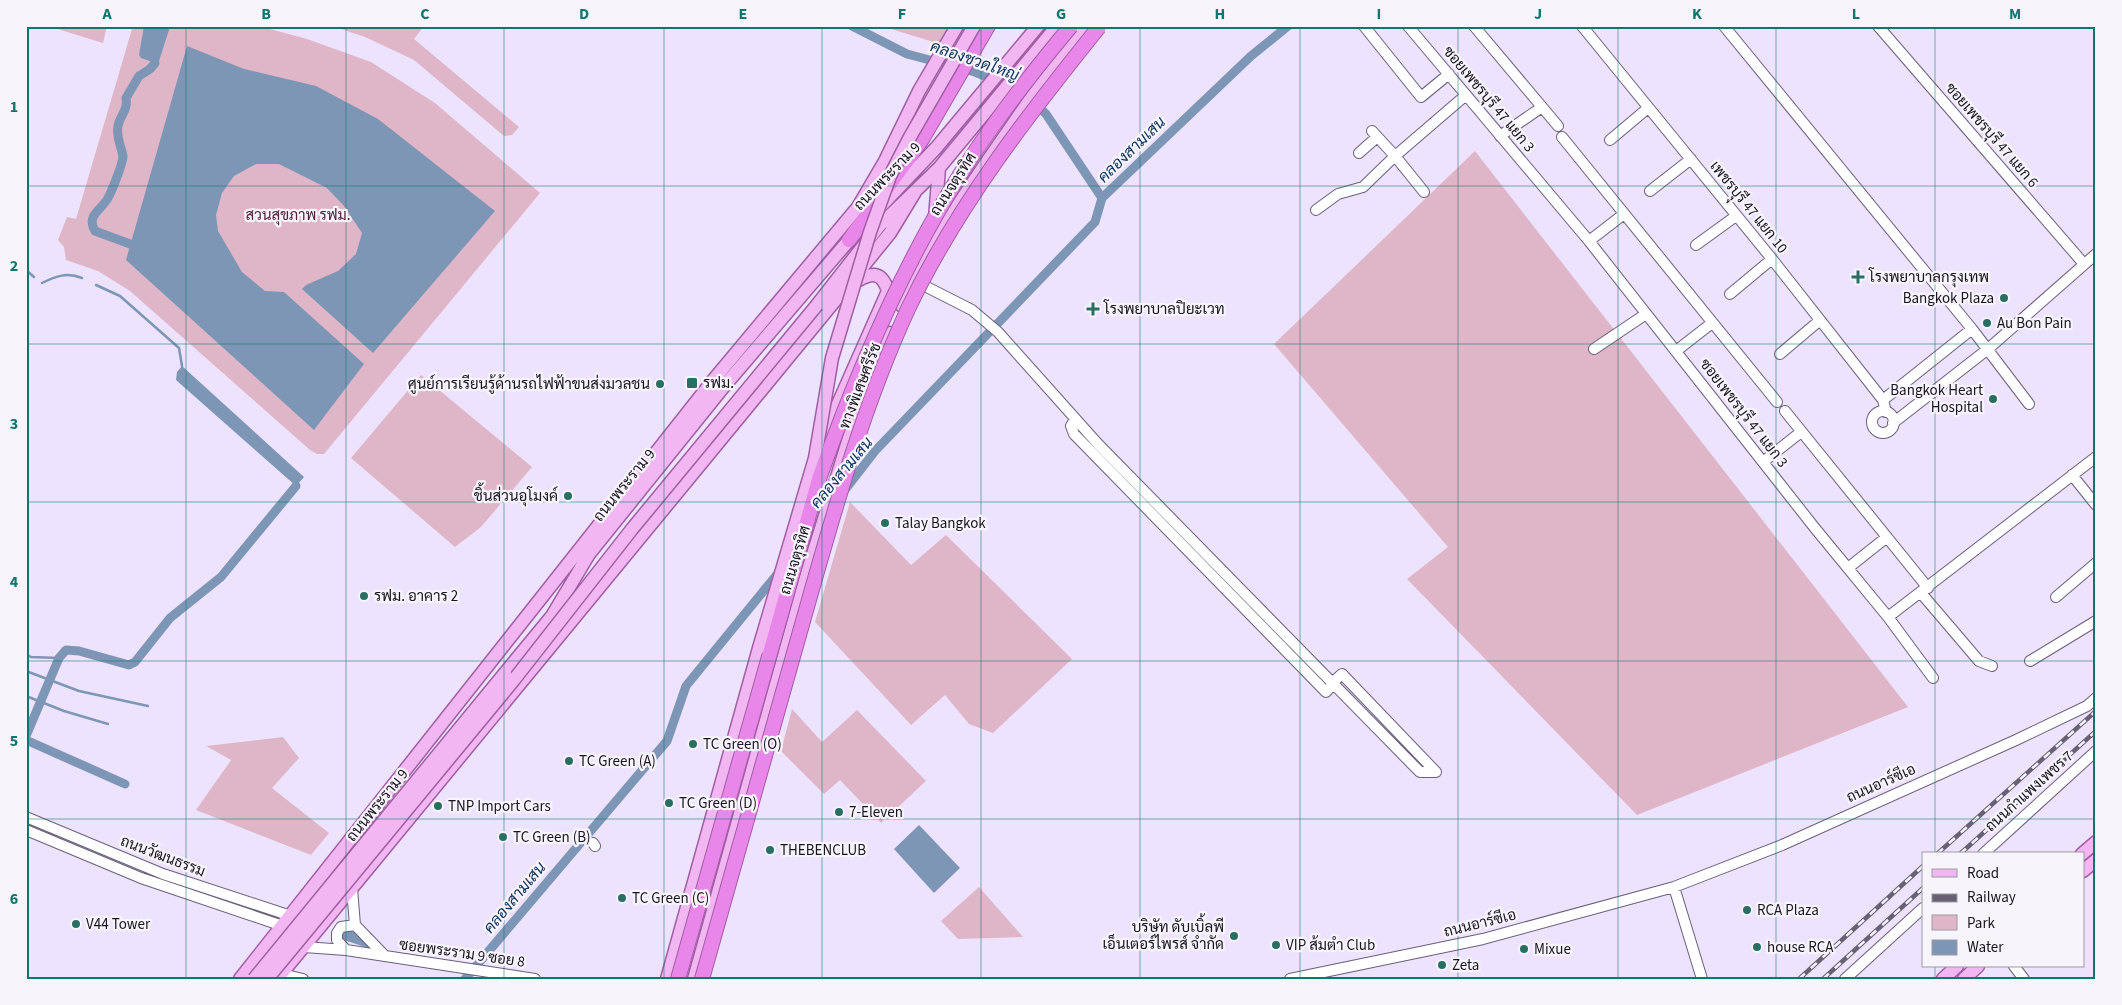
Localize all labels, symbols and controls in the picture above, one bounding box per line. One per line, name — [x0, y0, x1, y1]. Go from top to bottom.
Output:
text: A — [101, 3, 112, 25]
text: B — [261, 3, 271, 25]
text: C — [420, 3, 430, 25]
text: D — [579, 3, 589, 25]
text: E — [739, 3, 747, 25]
text: F — [898, 3, 906, 25]
text: G — [1056, 3, 1066, 25]
text: H — [1215, 3, 1225, 25]
text: I — [1377, 3, 1381, 25]
text: J — [1534, 3, 1542, 25]
text: K — [1692, 3, 1702, 25]
text: L — [1852, 3, 1860, 25]
text: M — [2009, 3, 2021, 25]
water label: คลองชวดใหญ่ — [927, 35, 1023, 87]
street label: ซอยเพชรบุรี 47 แยก 3 — [1438, 42, 1539, 157]
street label: ซอยเพชรบุรี 47 แยก 6 — [1940, 78, 2043, 192]
text: 1 — [10, 96, 18, 118]
water label: คลองสามเสน — [1093, 112, 1171, 188]
street label: ถนนพระราม 9 — [849, 137, 926, 215]
street label: ถนนจตุรทิศ — [925, 149, 982, 220]
street label: เพชรบุุรี 47 แยก 10 — [1701, 157, 1792, 261]
park label: สวนสุขภาพ รฟม. — [246, 205, 350, 226]
text: 2 — [10, 255, 18, 277]
place label: โรงพยาบาลกรุงเทพ — [1868, 267, 1989, 288]
marker: โรงพยาบาลกรุงเทพ — [1851, 270, 1865, 284]
place label: Bangkok Plaza — [1903, 288, 1994, 309]
marker: Bangkok Plaza — [1998, 292, 2010, 304]
place label: โรงพยาบาลปิยะเวท — [1103, 299, 1225, 320]
marker: โรงพยาบาลปิยะเวท — [1086, 302, 1100, 316]
place label: Au Bon Pain — [1997, 313, 2072, 334]
marker: Au Bon Pain — [1981, 317, 1993, 329]
street label: ทางพิเศษศรีรัช — [834, 340, 887, 433]
street label: ซอยเพชรบุรี 47 แยก 3 — [1695, 355, 1793, 472]
place label: รฟม. — [703, 373, 734, 394]
place label: ศูนย์การเรียนรู้ด้านรถไฟฟ้าขนส่งมวลชน — [408, 374, 650, 395]
marker: รฟม. — [685, 376, 699, 390]
marker: ศูนย์การเรียนรู้ด้านรถไฟฟ้าขนส่งมวลชน — [654, 378, 666, 390]
place label: Bangkok Heart Hospital — [1890, 380, 1983, 418]
marker: Bangkok Heart Hospital — [1987, 393, 1999, 405]
text: 3 — [10, 413, 18, 435]
water label: คลองสามเสน — [805, 432, 878, 513]
street label: ถนนพระราม 9 — [589, 444, 660, 526]
place label: ชิ้นส่วนอุโมงค์ — [474, 482, 558, 507]
marker: ชิ้นส่วนอุโมงค์ — [562, 490, 574, 502]
place label: Talay Bangkok — [895, 513, 986, 534]
marker: Talay Bangkok — [879, 517, 891, 529]
street label: ถนนจตุรทิศ — [775, 523, 816, 597]
text: 4 — [10, 571, 19, 593]
place label: รฟม. อาคาร 2 — [374, 586, 458, 607]
marker: รฟม. อาคาร 2 — [358, 590, 370, 602]
text: 5 — [10, 730, 18, 752]
place label: TC Green (O) — [703, 734, 782, 755]
marker: TC Green (O) — [687, 738, 699, 750]
street label: ถนนกำแพงเพชร 7 — [1981, 746, 2078, 837]
place label: TC Green (A) — [579, 751, 656, 772]
marker: TC Green (A) — [563, 755, 575, 767]
street label: ถนนอาร์ซีเอ — [1843, 759, 1919, 808]
street label: ถนนพระราม 9 — [342, 764, 413, 846]
place label: TC Green (D) — [679, 793, 757, 814]
place label: TNP Import Cars — [448, 796, 551, 817]
marker: TC Green (D) — [663, 797, 675, 809]
marker: TNP Import Cars — [432, 800, 444, 812]
place label: 7-Eleven — [849, 802, 903, 823]
marker: 7-Eleven — [833, 806, 845, 818]
place label: TC Green (B) — [513, 827, 591, 848]
street label: ถนนวัฒนธรรม — [117, 831, 208, 882]
marker: TC Green (B) — [497, 831, 509, 843]
place label: THEBENCLUB — [780, 840, 866, 861]
marker: THEBENCLUB — [764, 844, 776, 856]
legend — [1922, 852, 2084, 968]
water label: คลองสามเสน — [478, 857, 551, 938]
text: Road — [1967, 863, 1999, 884]
text: Railway — [1967, 887, 2016, 908]
text: 6 — [10, 888, 18, 910]
place label: TC Green (C) — [632, 888, 709, 909]
marker: TC Green (C) — [616, 892, 628, 904]
place label: RCA Plaza — [1757, 900, 1819, 921]
street label: ถนนอาร์ซีเอ — [1442, 904, 1519, 943]
marker: RCA Plaza — [1741, 904, 1753, 916]
place label: บริษัท ดับเบิ้ลพี เอ็นเตอร์ไพรส์ จำกัด — [1102, 913, 1224, 955]
text: Park — [1967, 913, 1996, 934]
place label: V44 Tower — [86, 914, 151, 935]
marker: V44 Tower — [70, 918, 82, 930]
marker: บริษัท ดับเบิ้ลพี เอ็นเตอร์ไพรส์ จำกัด — [1228, 930, 1240, 942]
street label: ซอยพระราม 9 ซอย 8 — [398, 934, 526, 973]
place label: VIP ส้มตำ Club — [1286, 935, 1375, 956]
place label: house RCA — [1767, 937, 1834, 958]
text: Water — [1967, 937, 2004, 958]
marker: VIP ส้มตำ Club — [1270, 939, 1282, 951]
place label: Mixue — [1534, 939, 1571, 960]
marker: house RCA — [1751, 941, 1763, 953]
marker: Mixue — [1518, 943, 1530, 955]
place label: Zeta — [1452, 955, 1479, 976]
marker: Zeta — [1436, 959, 1448, 971]

